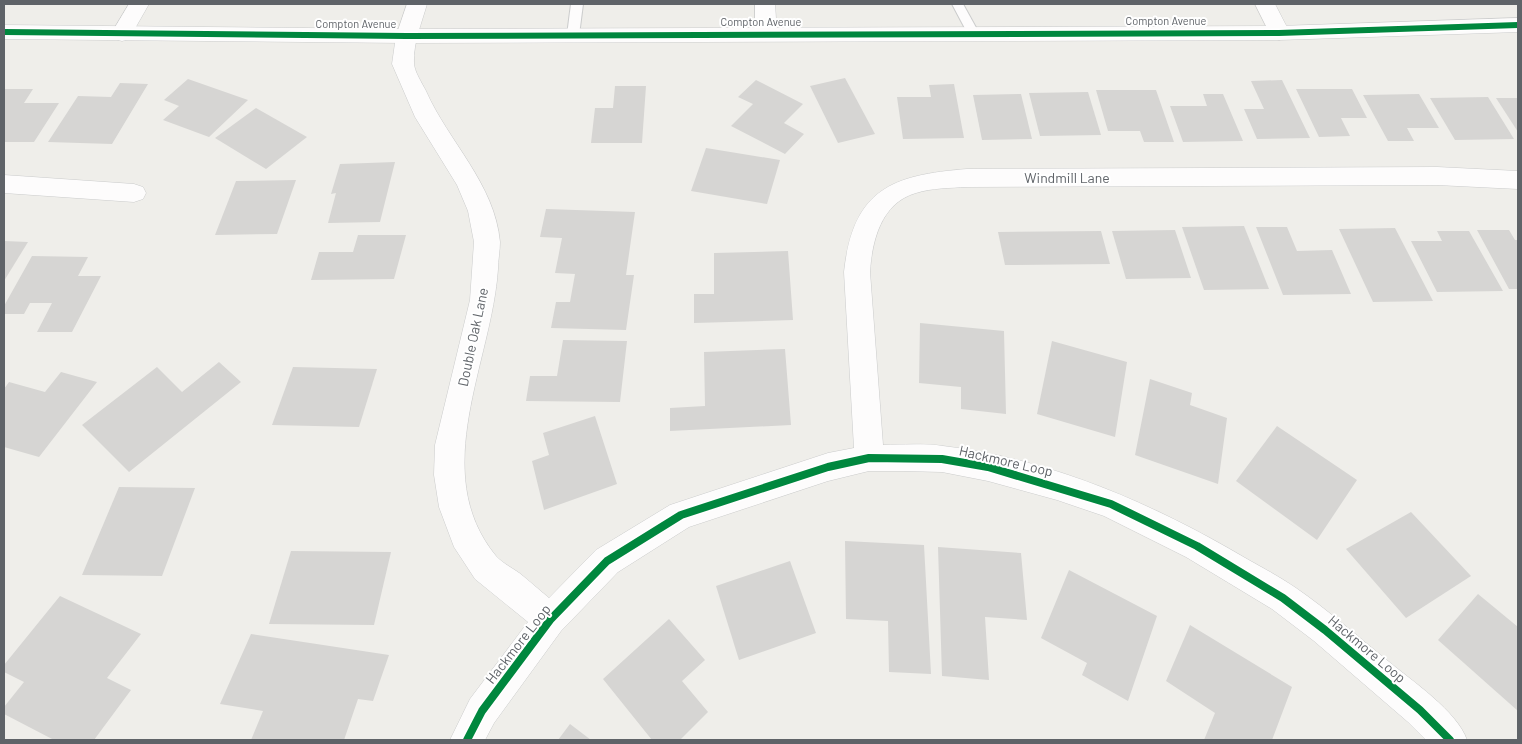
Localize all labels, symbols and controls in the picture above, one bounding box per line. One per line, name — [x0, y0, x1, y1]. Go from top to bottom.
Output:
street label: Compton Avenue — [1126, 14, 1207, 27]
street label: Compton Avenue — [721, 15, 802, 28]
street label: Compton Avenue — [316, 17, 397, 30]
street label: Windmill Lane — [1024, 169, 1110, 186]
street label: Double Oak Lane — [454, 286, 491, 388]
street label: Hackmore Loop — [957, 441, 1055, 480]
street label: Hackmore Loop — [481, 601, 554, 687]
street label: Hackmore Loop — [1325, 611, 1410, 686]

